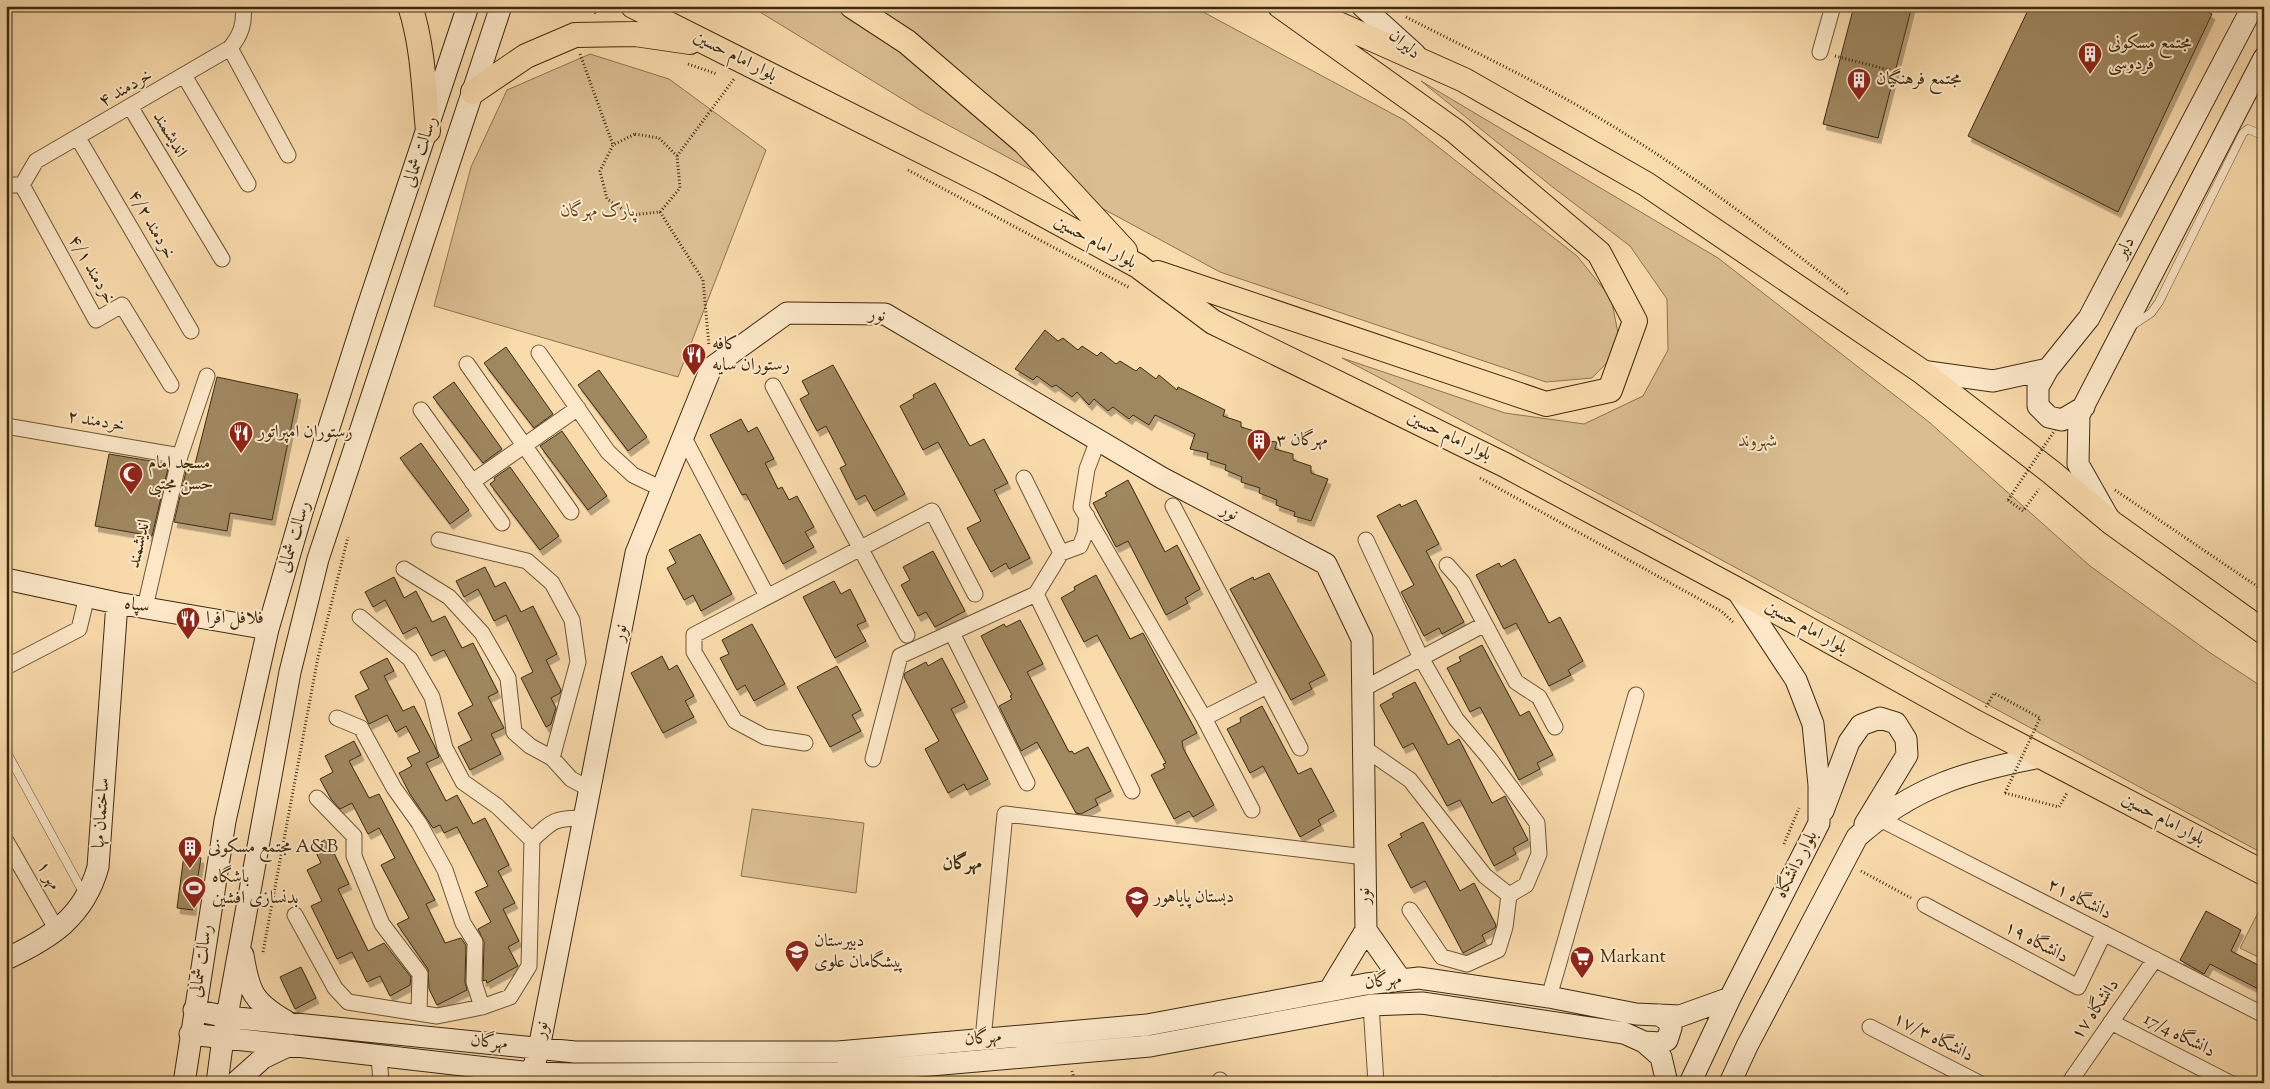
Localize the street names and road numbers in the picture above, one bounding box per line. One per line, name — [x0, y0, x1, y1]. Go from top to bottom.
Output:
street label: دلیران — [1382, 24, 1426, 66]
street label: بلوار امام حسین — [688, 25, 782, 90]
street label: خردمند ۴ — [94, 63, 158, 115]
street label: اندیشمند — [145, 107, 193, 163]
street label: رسالت شمالی — [397, 113, 445, 191]
street label: خردمند ۴/۲ — [121, 186, 181, 264]
street label: بلوار امام حسین — [1048, 209, 1141, 277]
street label: خردمند ۴/۱ — [61, 231, 121, 309]
street label: دلیر — [2109, 233, 2142, 265]
street label: نور — [865, 302, 887, 330]
street label: خردمند ۲ — [65, 404, 127, 440]
street label: بلوار امام حسین — [1402, 405, 1496, 470]
street label: نور — [1214, 497, 1243, 528]
street label: رسالت شمالی — [272, 498, 318, 576]
street label: اندیشمند — [122, 517, 158, 571]
street label: سپاه — [122, 591, 152, 621]
street label: بلوار امام حسین — [1759, 594, 1852, 662]
street label: نور — [606, 622, 635, 646]
street label: ساختمان مها — [87, 777, 117, 849]
street label: بلوار امام حسین — [2116, 787, 2209, 854]
street label: بلوار دانشگاه — [1768, 826, 1825, 903]
street label: مهر ۱ — [29, 856, 67, 896]
street label: دانشگاه ۲۱ — [2042, 872, 2116, 927]
street label: نور — [1352, 887, 1378, 907]
street label: دانشگاه ۱۹ — [1999, 914, 2073, 971]
street label: رسالت شمالی — [183, 922, 221, 1000]
street label: مهرگان — [1363, 967, 1403, 997]
street label: دانشگاه ۱۷ — [2065, 974, 2127, 1046]
street label: دانشگاه ۱۷/۳ — [1888, 1006, 1978, 1069]
street label: دانشگاه 17/4 — [2139, 1006, 2220, 1065]
street label: نور — [527, 1019, 556, 1043]
street label: مهرگان — [963, 1024, 1003, 1054]
street label: مهرگان — [469, 1028, 509, 1058]

